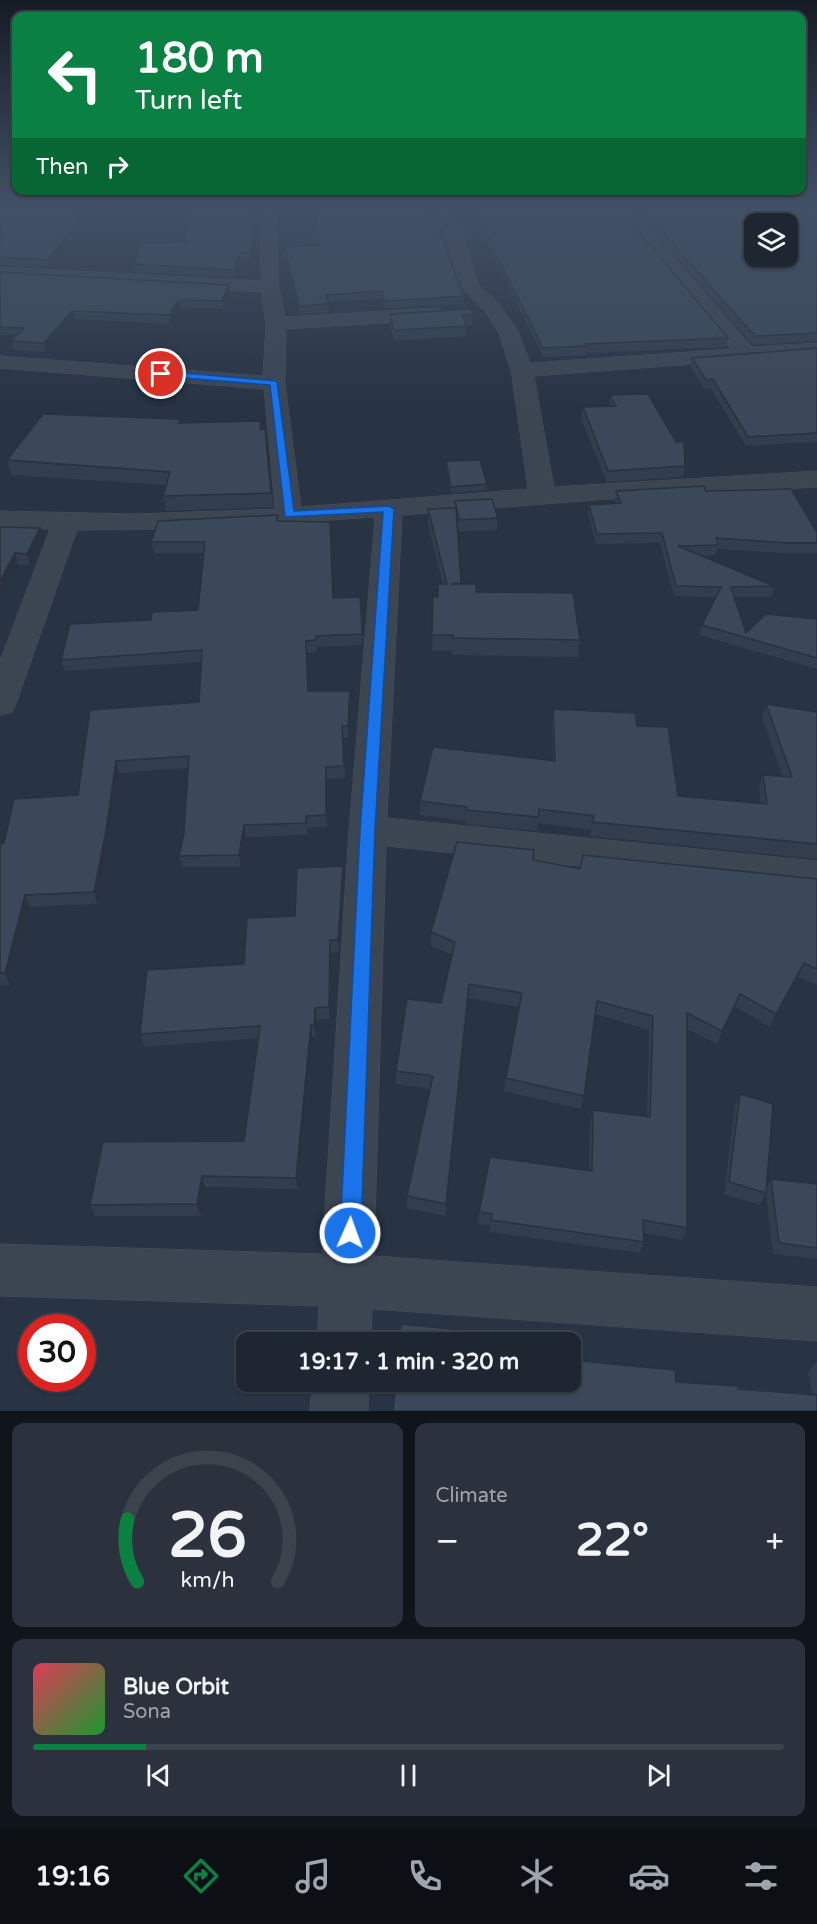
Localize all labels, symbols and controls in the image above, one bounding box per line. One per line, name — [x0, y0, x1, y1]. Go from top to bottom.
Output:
text: 180 m — [135, 33, 264, 84]
icon: left — [36, 36, 114, 114]
text: Turn left — [135, 84, 242, 117]
icon: right — [101, 150, 134, 183]
text: Then — [36, 154, 89, 180]
map controls — [744, 213, 798, 267]
button: layers — [744, 213, 798, 267]
pin — [135, 348, 186, 399]
icon: arrive — [144, 357, 177, 390]
position arrow — [318, 1201, 382, 1265]
speed limit sign: 30 — [18, 1314, 96, 1392]
text: 19:17 · 1 min · 320 m — [298, 1349, 519, 1375]
text: Climate — [436, 1484, 508, 1508]
text: 26 — [168, 1499, 246, 1574]
text: 22° — [575, 1514, 649, 1568]
text: − — [436, 1522, 459, 1561]
text: + — [765, 1522, 784, 1561]
text: km/h — [180, 1567, 234, 1593]
text: Blue Orbit — [123, 1674, 229, 1700]
text: Sona — [123, 1700, 171, 1724]
icon: previous — [142, 1759, 175, 1792]
icon: pause — [392, 1759, 425, 1792]
icon: next — [642, 1759, 675, 1792]
icon: directions — [180, 1855, 222, 1897]
icon: music — [292, 1855, 334, 1897]
icon: phone — [404, 1855, 446, 1897]
icon: climate — [516, 1855, 558, 1897]
icon: car — [628, 1855, 670, 1897]
icon: filters — [740, 1855, 782, 1897]
text: 19:16 — [35, 1860, 110, 1893]

